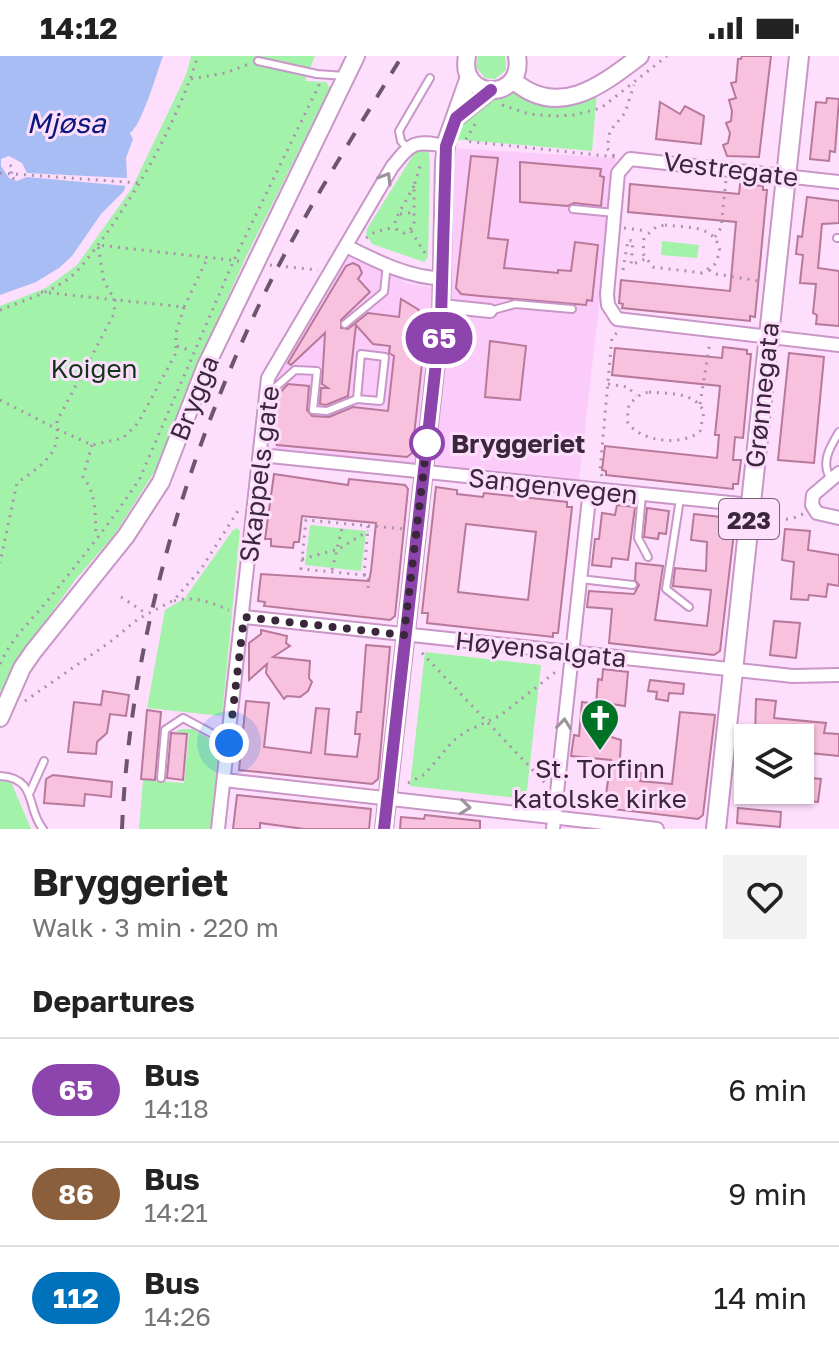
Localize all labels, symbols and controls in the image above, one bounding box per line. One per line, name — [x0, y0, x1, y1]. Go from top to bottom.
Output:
text: 14:12 — [40, 10, 118, 46]
water label: Mjøsa — [26, 106, 107, 139]
street label: Vestregate — [662, 145, 800, 193]
one-way arrow — [376, 172, 391, 187]
line badge: 65 — [403, 312, 475, 364]
text: 65 — [422, 321, 456, 354]
street label: Grønnegata — [739, 321, 785, 469]
street label: Brygga — [163, 351, 225, 445]
park label: Koigen — [50, 353, 138, 384]
street label: Skappels gate — [233, 384, 285, 564]
marker: Bryggeriet — [410, 426, 444, 460]
place label: Bryggeriet — [451, 428, 585, 459]
street label: Sangenvegen — [467, 462, 639, 510]
road number: 223 — [719, 499, 779, 539]
street label: Høyensalgata — [454, 625, 628, 673]
church icon: St. Torfinn katolske kirke — [579, 697, 621, 752]
one-way arrow — [556, 717, 573, 730]
your location — [209, 723, 249, 763]
map controls — [734, 724, 814, 804]
button: layers — [734, 724, 814, 804]
place label: St. Torfinn katolske kirke — [513, 753, 687, 814]
one-way arrow — [459, 799, 472, 816]
button: heart — [723, 855, 807, 939]
text: Bryggeriet — [32, 859, 228, 904]
text: Walk · 3 min · 220 m — [32, 912, 279, 943]
text: Departures — [32, 983, 195, 1019]
text: Bus — [144, 1057, 200, 1093]
text: 6 min — [728, 1072, 807, 1108]
text: 65 — [59, 1073, 93, 1106]
text: 14:18 — [144, 1093, 209, 1124]
text: Bus — [144, 1161, 200, 1197]
text: 9 min — [728, 1176, 807, 1212]
text: 86 — [58, 1177, 94, 1210]
text: 14:21 — [144, 1197, 208, 1228]
text: Bus — [144, 1265, 200, 1301]
text: 14 min — [714, 1280, 807, 1316]
text: 112 — [53, 1281, 99, 1314]
text: 14:26 — [144, 1301, 211, 1332]

